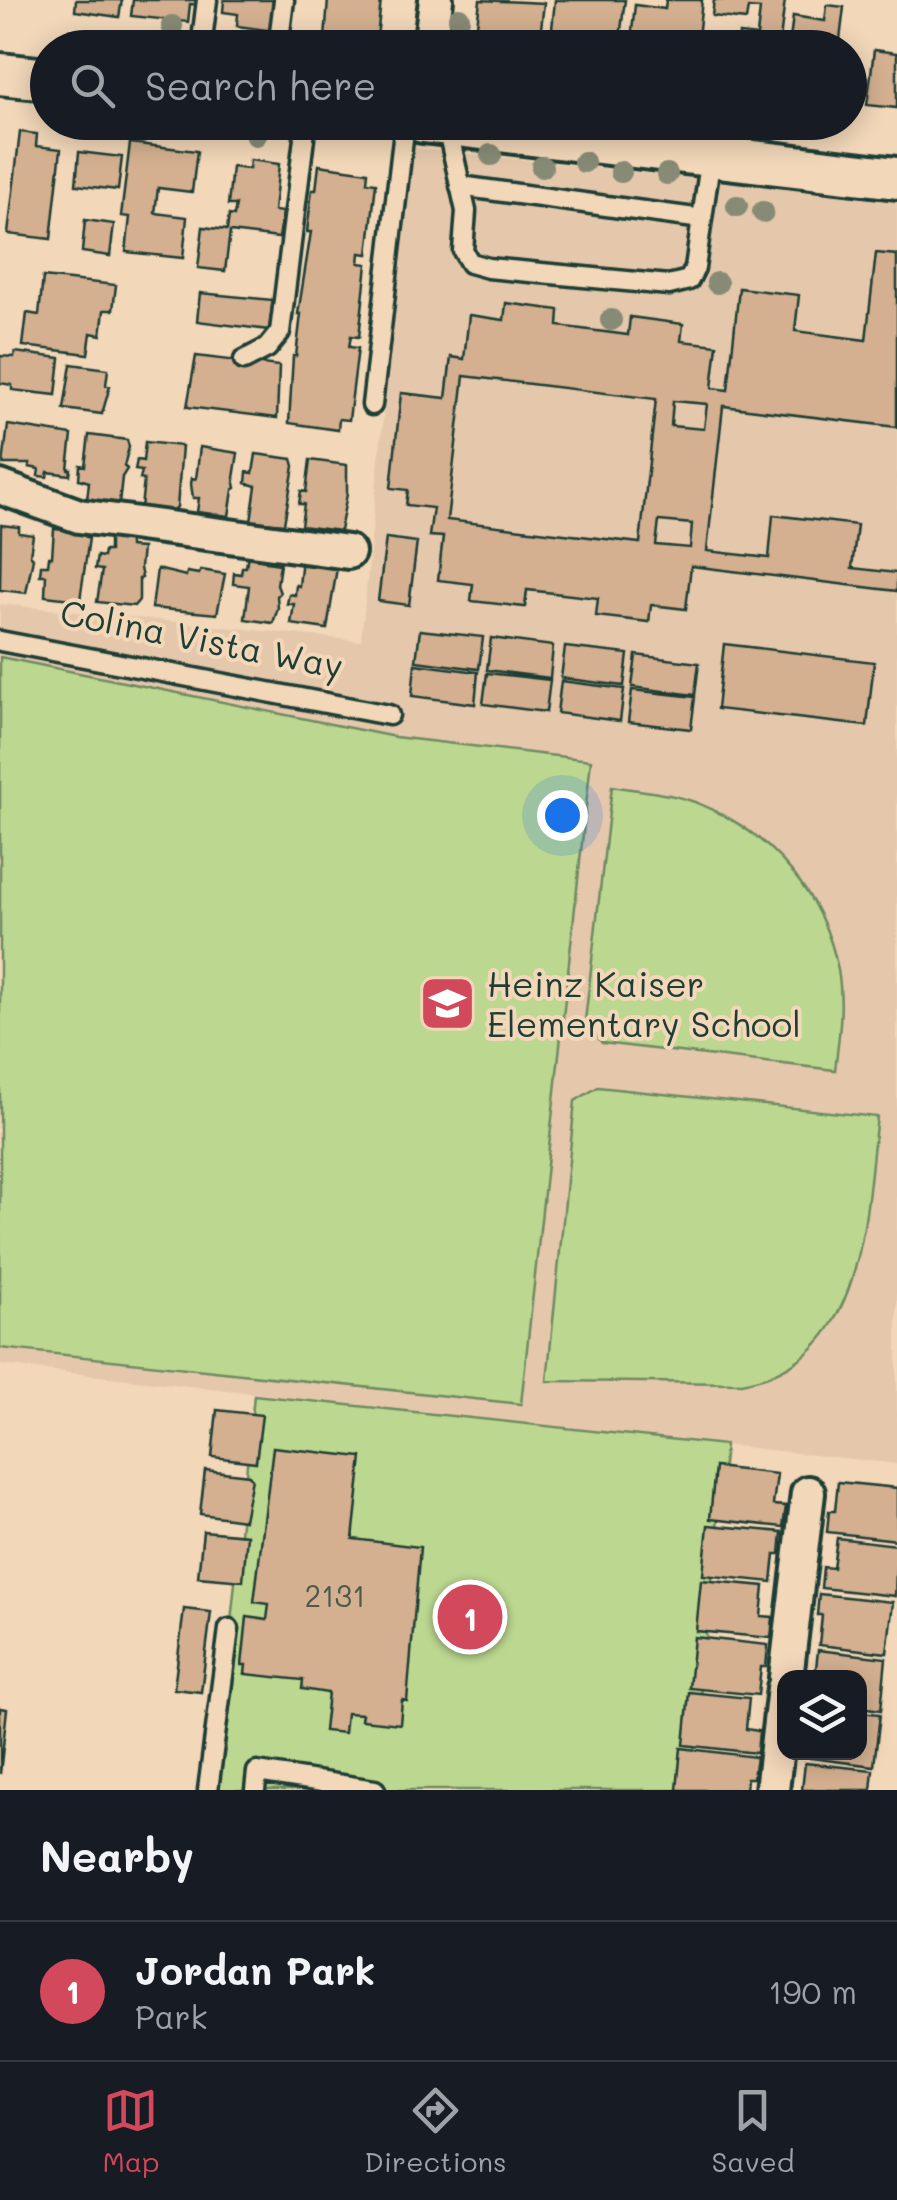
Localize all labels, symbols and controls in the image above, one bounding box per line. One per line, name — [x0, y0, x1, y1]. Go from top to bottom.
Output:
search box — [30, 30, 867, 140]
icon: search — [65, 58, 120, 113]
text: Search here — [145, 60, 376, 110]
street label: Colina Vista Way — [57, 588, 347, 688]
your location — [537, 790, 588, 841]
place label: Heinz Kaiser Elementary School — [487, 960, 801, 1046]
school or university icon: Heinz Kaiser Elementary School — [418, 973, 478, 1033]
house number: 2131 — [304, 1575, 366, 1615]
pin: 1 — [438, 1580, 502, 1654]
map controls — [777, 1670, 867, 1760]
button: layers — [777, 1670, 867, 1760]
text: Nearby — [40, 1828, 194, 1883]
text: Jordan Park — [135, 1945, 375, 1995]
text: 1 — [65, 1970, 80, 2012]
text: 190 m — [768, 1970, 857, 2012]
text: Park — [135, 1995, 208, 2037]
tab: Map — [102, 2083, 159, 2179]
tab: Directions — [364, 2083, 507, 2179]
tab: Saved — [711, 2083, 795, 2179]

